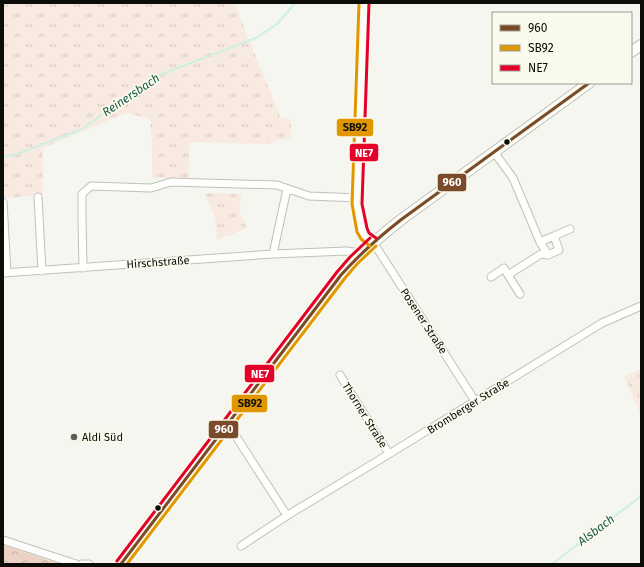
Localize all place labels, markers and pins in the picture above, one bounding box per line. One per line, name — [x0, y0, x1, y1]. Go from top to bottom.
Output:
unlabelled marker — [502, 137, 512, 147]
place label: Aldi Süd — [82, 431, 123, 444]
marker: Aldi Süd — [69, 432, 79, 442]
unlabelled marker — [153, 503, 163, 513]

